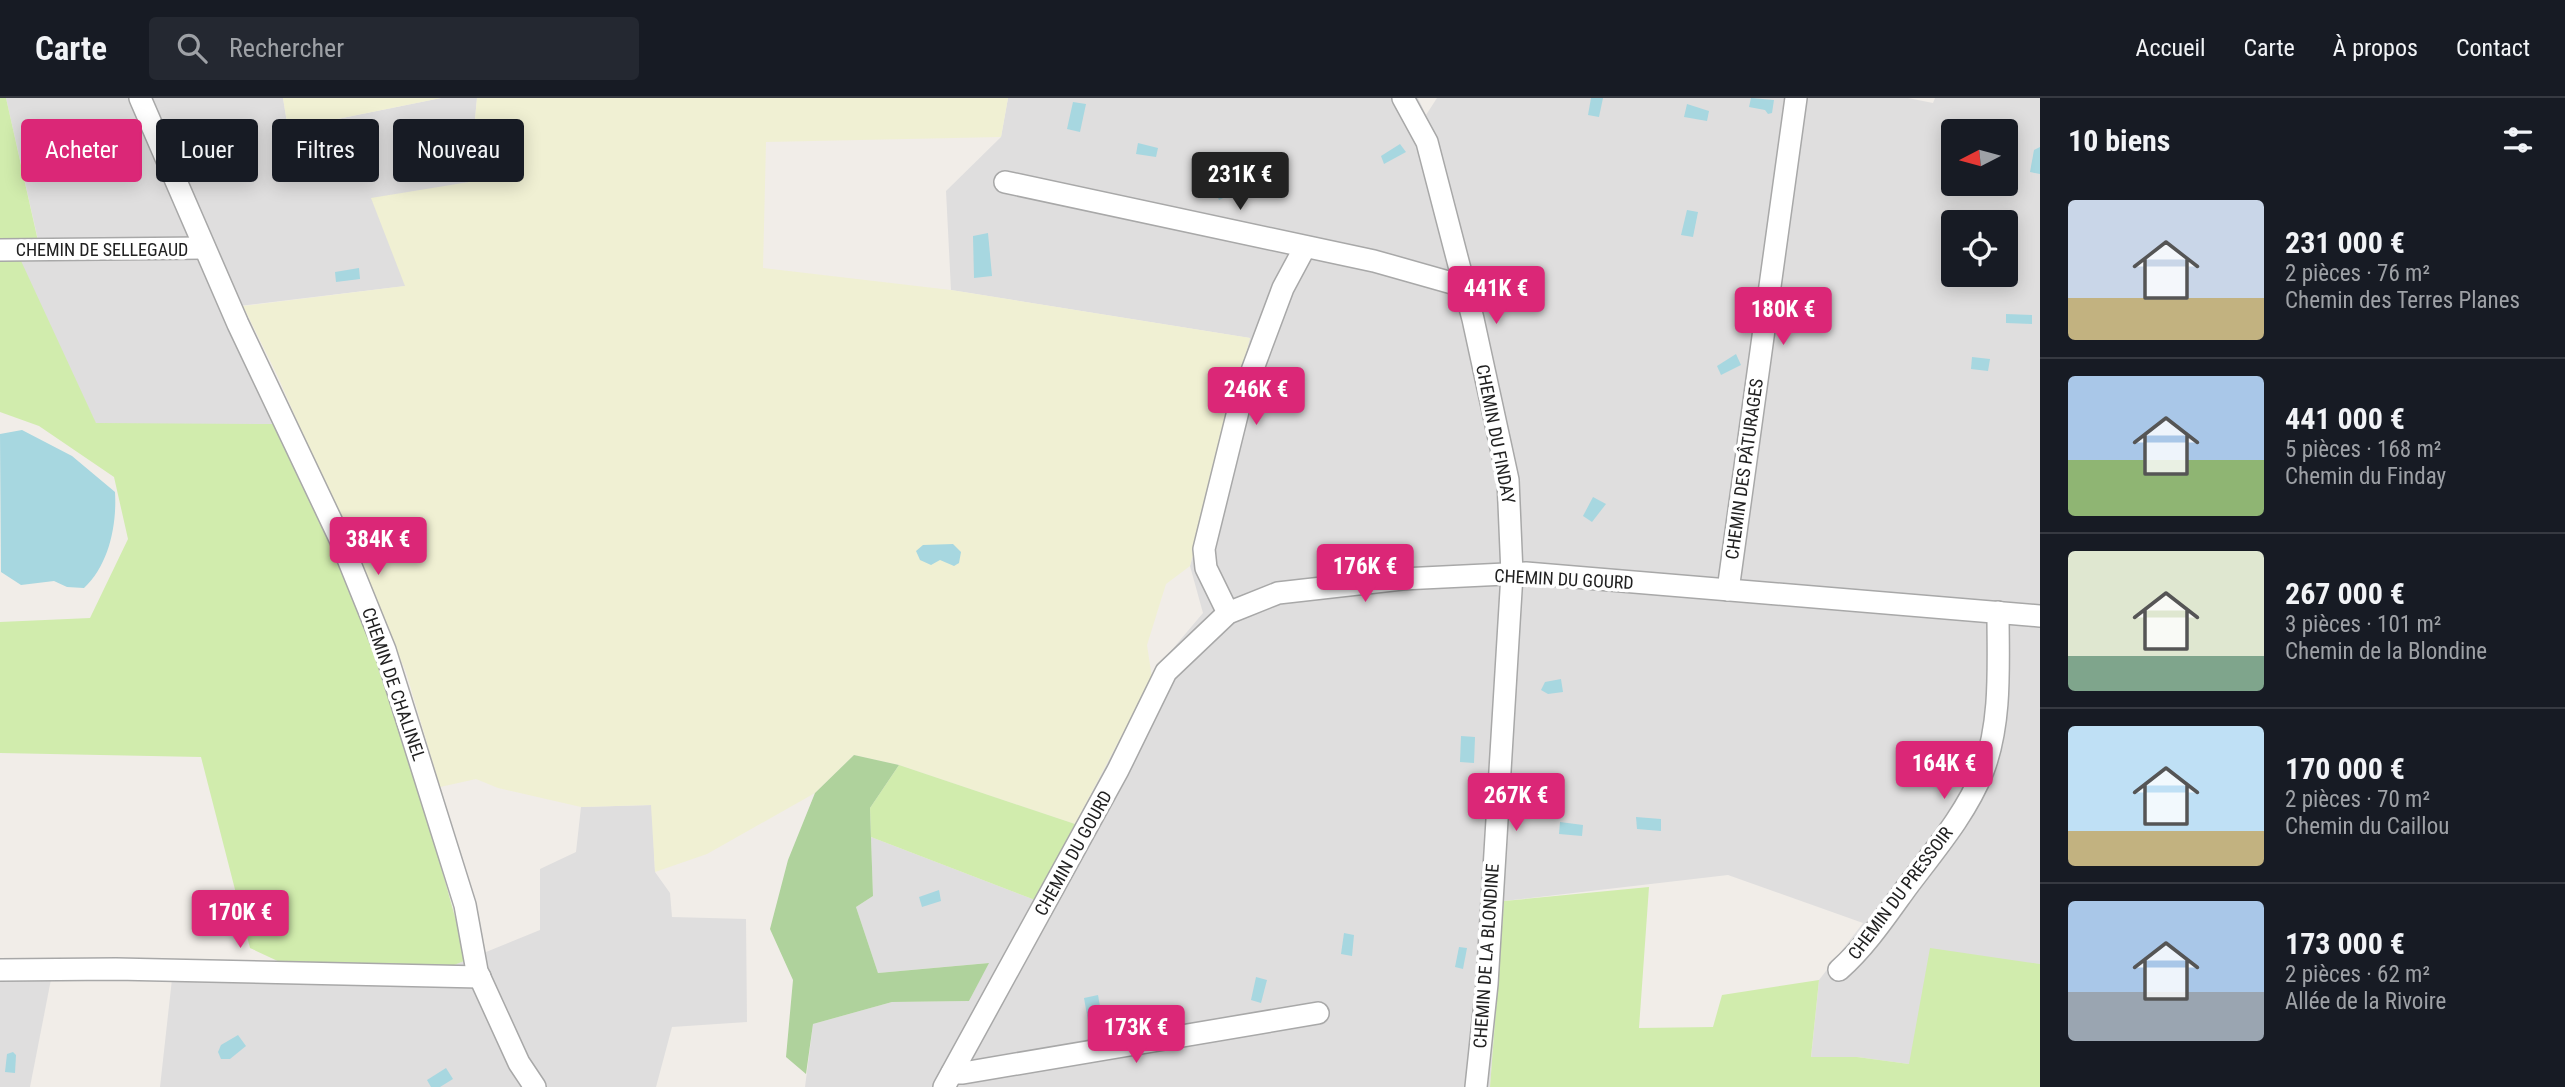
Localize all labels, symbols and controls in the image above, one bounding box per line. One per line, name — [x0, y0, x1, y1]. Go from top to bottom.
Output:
search box — [149, 17, 639, 80]
text: Carte — [35, 29, 107, 68]
icon: search — [173, 29, 211, 67]
text: Rechercher — [229, 33, 344, 63]
text: Accueil — [2136, 34, 2205, 62]
text: Carte — [2243, 34, 2295, 62]
text: À propos — [2333, 34, 2418, 62]
text: Contact — [2456, 34, 2530, 62]
chip: Acheter — [21, 119, 142, 182]
chip: Louer — [156, 119, 258, 182]
chip: Filtres — [272, 119, 379, 182]
chip: Nouveau — [393, 119, 524, 182]
north arrow — [1941, 119, 2018, 196]
map controls — [1941, 119, 2018, 287]
icon: filters — [2499, 121, 2537, 159]
text: 10 biens — [2068, 123, 2170, 158]
pin: 231K € — [1183, 152, 1297, 212]
text: 231K € — [1208, 161, 1272, 188]
button: locate — [1941, 210, 2018, 287]
text: 231 000 € — [2285, 225, 2405, 260]
icon: home — [2124, 228, 2208, 312]
street label: CHEMIN DE SELLEGAUD — [16, 239, 188, 260]
text: 2 pièces · 76 m² — [2285, 260, 2430, 287]
pin: 441K € — [1439, 266, 1553, 326]
text: 441K € — [1464, 275, 1528, 302]
text: Chemin des Terres Planes — [2285, 287, 2520, 314]
pin: 180K € — [1726, 288, 1840, 347]
text: 180K € — [1751, 296, 1815, 323]
street label: CHEMIN DU FINDAY — [1472, 362, 1520, 506]
pin: 246K € — [1199, 368, 1313, 427]
text: 246K € — [1224, 376, 1288, 403]
street label: CHEMIN DES PÂTURAGES — [1721, 377, 1767, 561]
text: 441 000 € — [2285, 401, 2405, 436]
icon: home — [2124, 404, 2208, 488]
text: 5 pièces · 168 m² — [2285, 436, 2441, 463]
text: Chemin du Finday — [2285, 463, 2446, 490]
pin: 384K € — [321, 518, 435, 577]
text: 384K € — [346, 526, 410, 553]
pin: 176K € — [1308, 545, 1422, 604]
text: 176K € — [1333, 553, 1397, 580]
street label: CHEMIN DU GOURD — [1494, 565, 1634, 593]
text: 267 000 € — [2285, 576, 2405, 611]
icon: home — [2124, 579, 2208, 663]
street label: CHEMIN DE CHALINEL — [358, 605, 430, 764]
text: 3 pièces · 101 m² — [2285, 611, 2441, 638]
text: Chemin de la Blondine — [2285, 638, 2487, 665]
pin: 164K € — [1887, 742, 2001, 801]
text: 164K € — [1912, 750, 1976, 777]
text: 170 000 € — [2285, 751, 2405, 786]
icon: home — [2124, 754, 2208, 838]
pin: 267K € — [1459, 774, 1573, 833]
text: 267K € — [1484, 782, 1548, 809]
text: 2 pièces · 70 m² — [2285, 786, 2430, 813]
street label: CHEMIN DU GOURD — [1030, 787, 1116, 919]
text: Chemin du Caillou — [2285, 813, 2449, 840]
street label: CHEMIN DU PRESSOIR — [1843, 822, 1957, 963]
street label: CHEMIN DE LA BLONDINE — [1469, 863, 1503, 1049]
pin: 170K € — [183, 890, 297, 950]
text: 170K € — [208, 899, 272, 926]
text: 173 000 € — [2285, 926, 2405, 961]
icon: home — [2124, 929, 2208, 1013]
text: 2 pièces · 62 m² — [2285, 961, 2430, 988]
text: Allée de la Rivoire — [2285, 988, 2446, 1015]
pin: 173K € — [1079, 1006, 1193, 1065]
text: 173K € — [1104, 1014, 1168, 1041]

